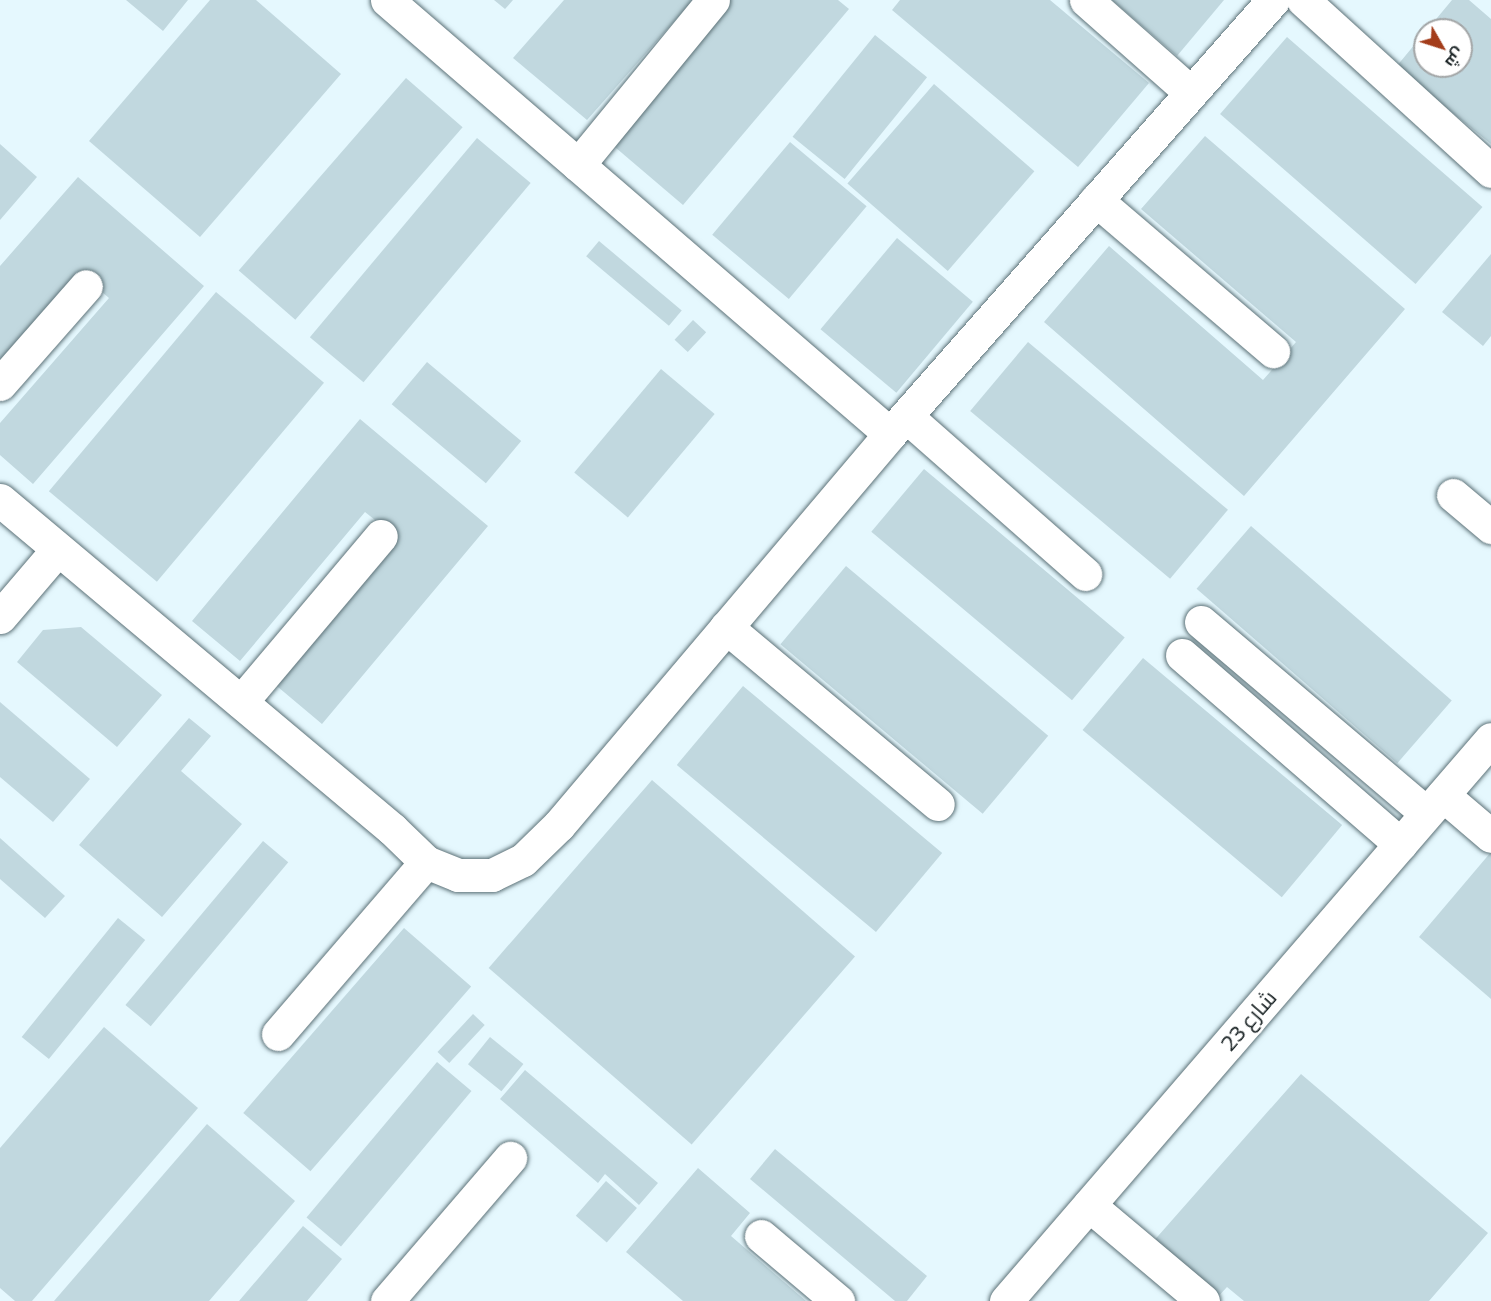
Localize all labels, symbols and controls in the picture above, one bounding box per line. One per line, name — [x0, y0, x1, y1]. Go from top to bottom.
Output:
north arrow — [1413, 18, 1473, 78]
text: ش — [1442, 44, 1470, 72]
street label: شارع 23 — [1215, 984, 1281, 1056]

